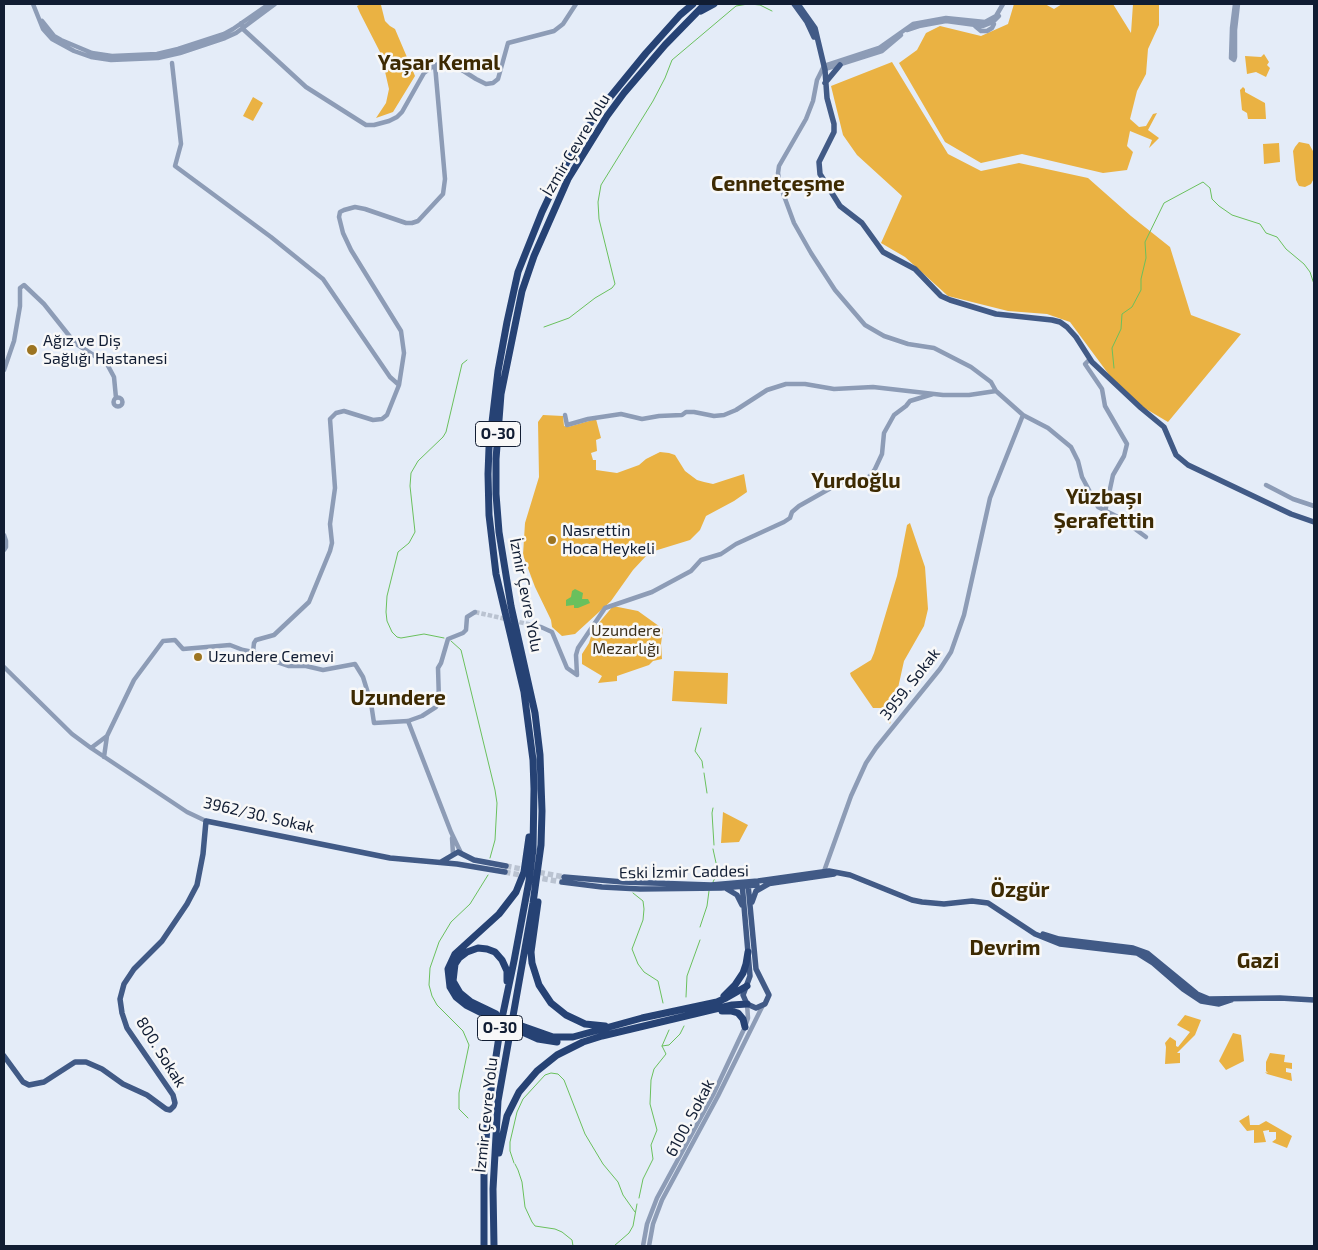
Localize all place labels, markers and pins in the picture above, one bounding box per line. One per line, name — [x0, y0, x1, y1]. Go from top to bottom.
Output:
place label: Ağız ve Diş Sağlığı Hastanesi — [43, 331, 167, 369]
marker: Ağız ve Diş Sağlığı Hastanesi — [25, 343, 39, 357]
place label: Nasrettin Hoca Heykeli — [562, 521, 655, 559]
marker: Nasrettin Hoca Heykeli — [546, 534, 558, 546]
place label: Uzundere Cemevi — [208, 647, 334, 667]
marker: Uzundere Cemevi — [192, 651, 204, 663]

